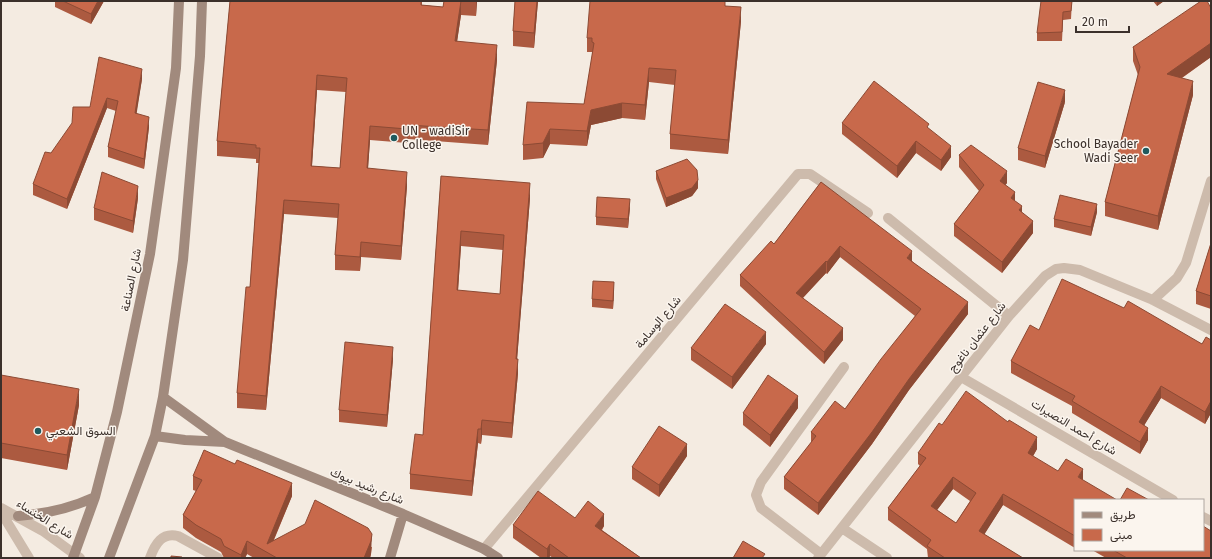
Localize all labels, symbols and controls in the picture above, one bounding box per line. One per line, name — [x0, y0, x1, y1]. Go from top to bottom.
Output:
scale bar — [1076, 8, 1129, 34]
text: 20 m — [1082, 15, 1108, 29]
place label: UN - wadiSir College — [402, 124, 470, 152]
marker: UN - wadiSir College — [389, 133, 399, 143]
place label: School Bayader Wadi Seer — [1054, 137, 1138, 165]
marker: School Bayader Wadi Seer — [1141, 146, 1151, 156]
street label: شارع الصناعة — [118, 247, 146, 313]
street label: شارع الوسامة — [632, 293, 686, 352]
street label: شارع عثمان ناغوج — [945, 299, 1010, 376]
street label: شارع أحمد النصيرات — [1028, 396, 1119, 460]
place label: السوق الشعبي — [46, 424, 116, 441]
marker: السوق الشعبي — [33, 426, 43, 436]
street label: شارع رشيد بيوك — [327, 465, 406, 509]
street label: شارع الخنساء — [13, 496, 76, 544]
legend — [1074, 499, 1204, 551]
text: طريق — [1110, 508, 1136, 523]
text: مبنى — [1110, 528, 1132, 543]

